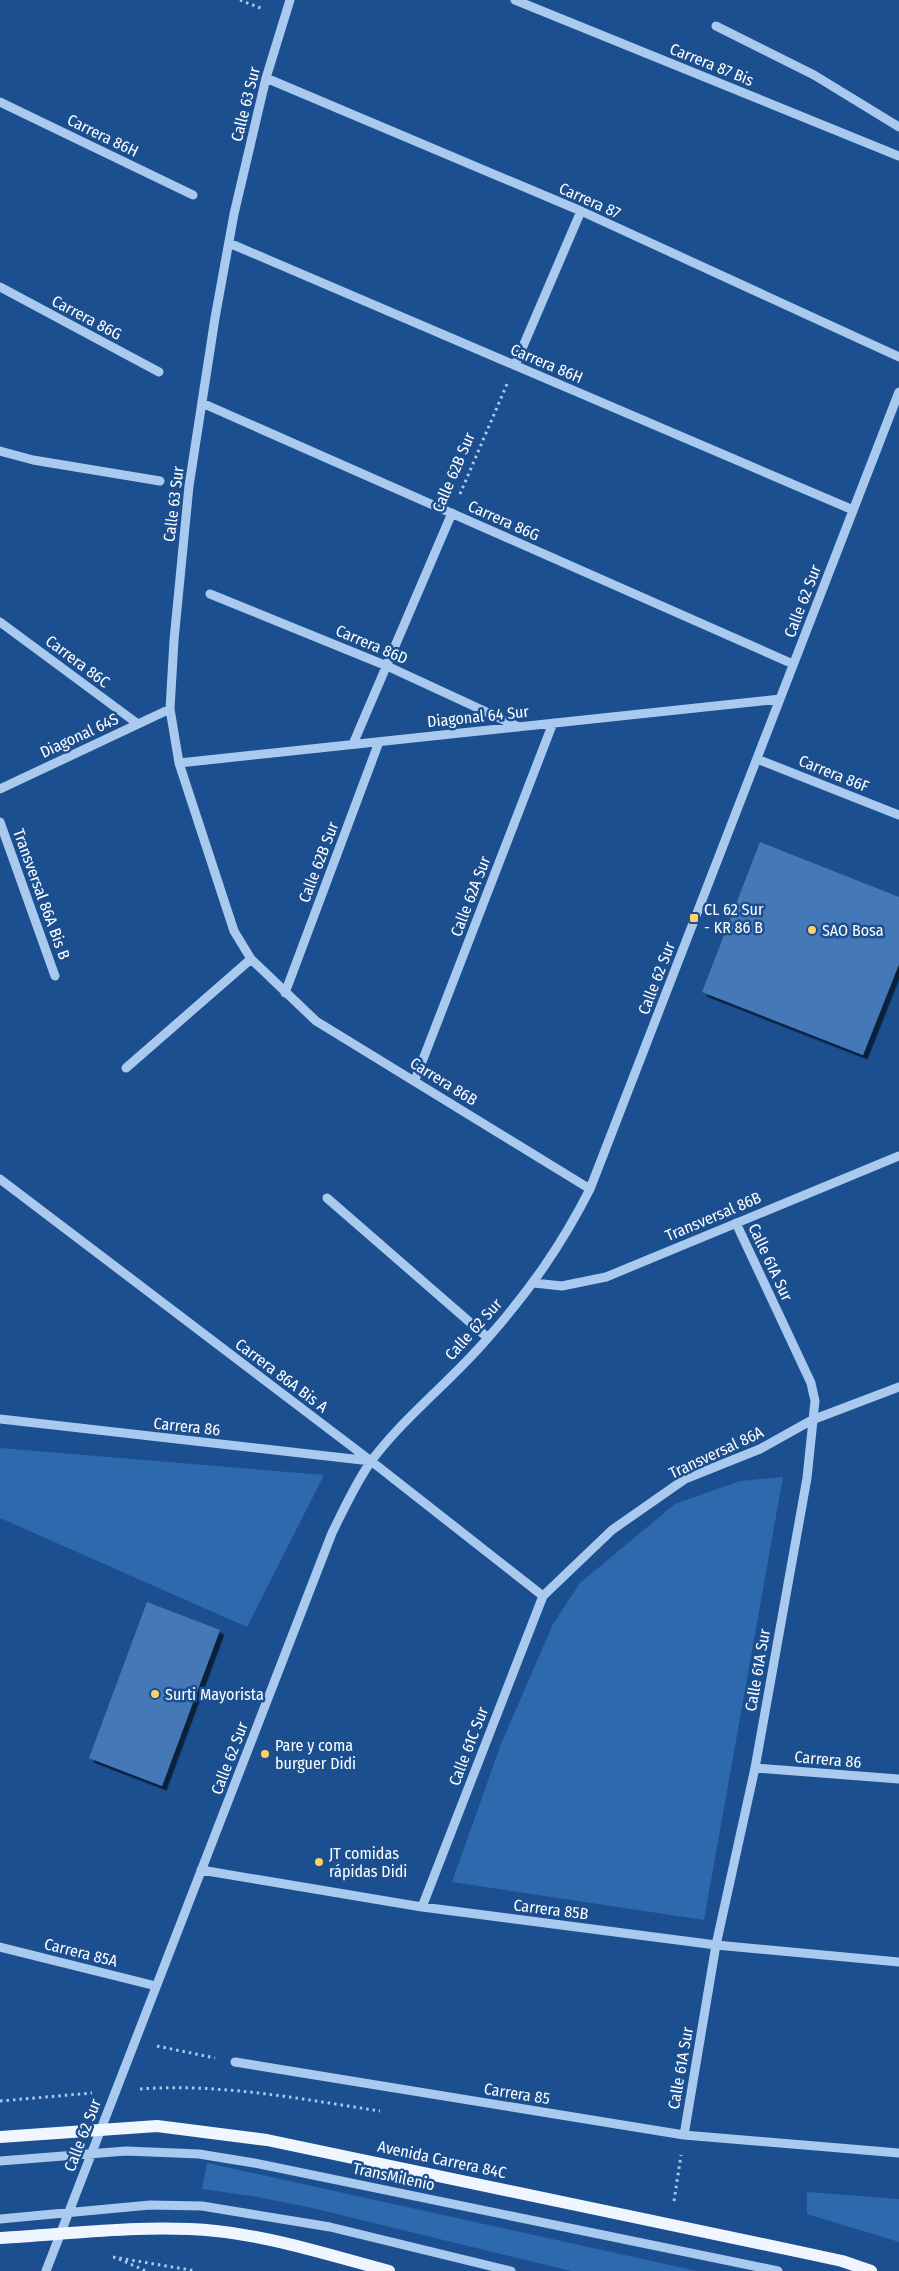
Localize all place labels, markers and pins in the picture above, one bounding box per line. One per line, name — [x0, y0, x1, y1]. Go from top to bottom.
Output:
place label: CL 62 Sur - KR 86 B — [704, 900, 764, 937]
marker: CL 62 Sur - KR 86 B — [688, 912, 700, 924]
place label: SAO Bosa — [822, 921, 884, 940]
marker: SAO Bosa — [806, 924, 818, 936]
place label: Surti Mayorista — [165, 1685, 264, 1704]
marker: Surti Mayorista — [149, 1688, 161, 1700]
place label: Pare y coma burguer Didi — [275, 1736, 356, 1773]
marker: Pare y coma burguer Didi — [259, 1748, 271, 1760]
place label: JT comidas rápidas Didi — [329, 1844, 407, 1881]
marker: JT comidas rápidas Didi — [313, 1856, 325, 1868]

